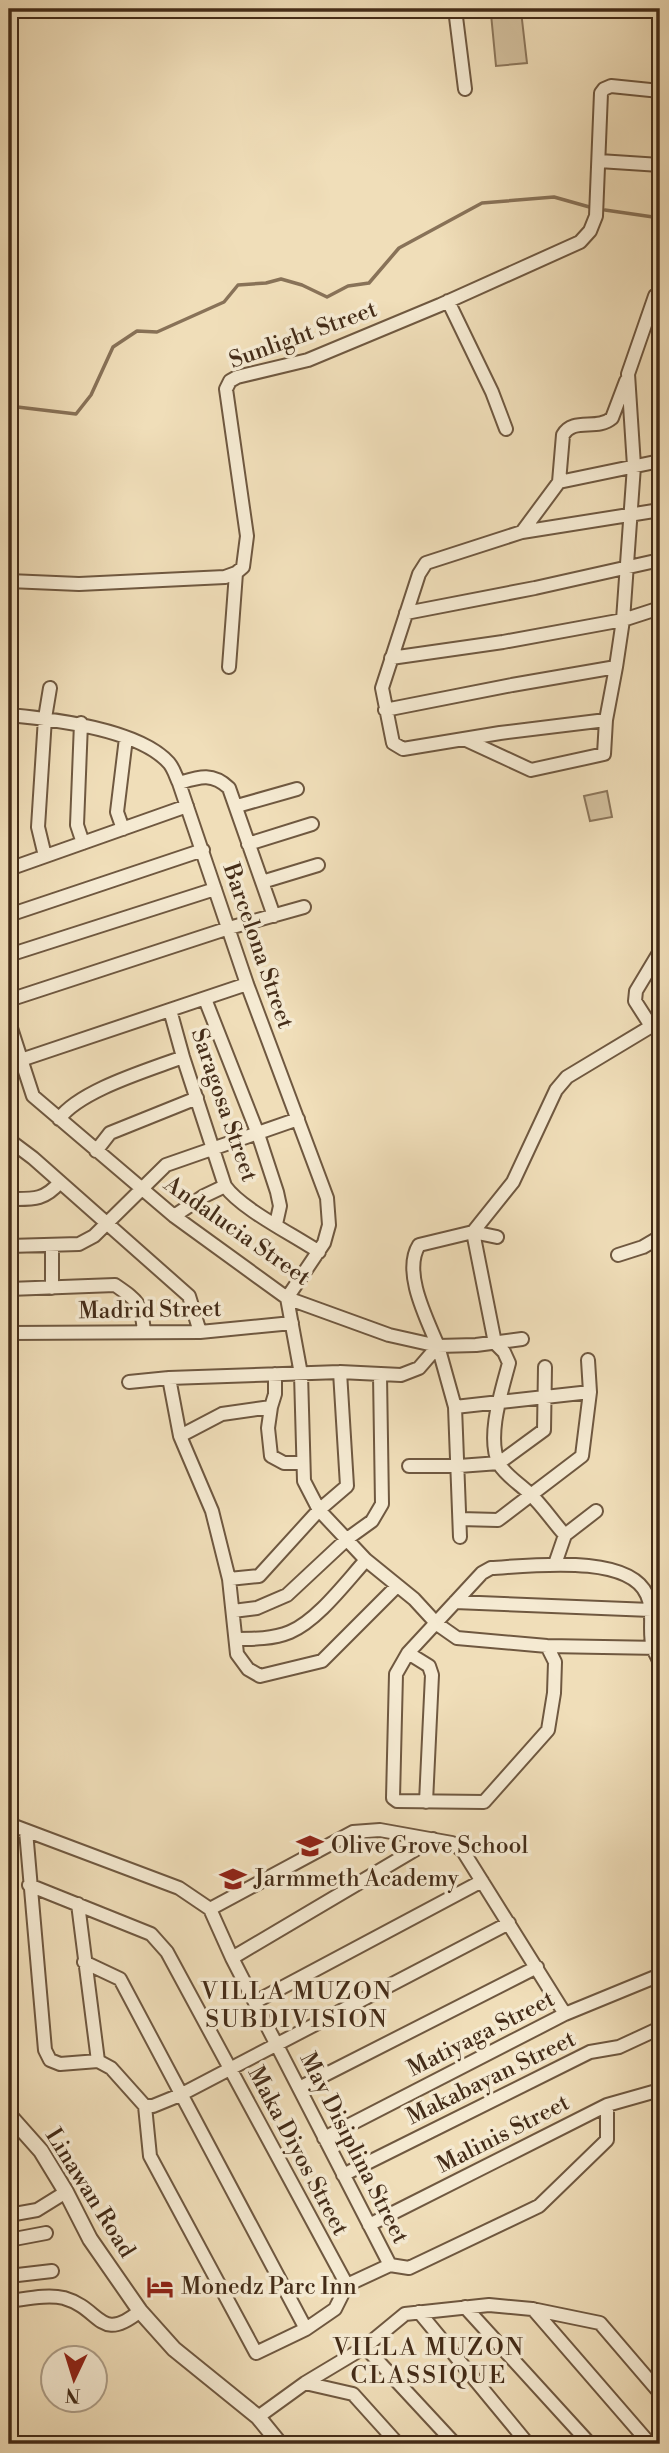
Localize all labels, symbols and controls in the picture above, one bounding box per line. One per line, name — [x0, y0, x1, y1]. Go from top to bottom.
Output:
street label: Sunlight Street — [225, 295, 381, 375]
street label: Barcelona Street — [216, 859, 299, 1032]
street label: Saragosa Street — [185, 1025, 263, 1185]
street label: Andalucia Street — [158, 1170, 316, 1292]
street label: Madrid Street — [78, 1295, 222, 1325]
school or university icon: Olive Grove School — [295, 1831, 325, 1861]
place label: Olive Grove School — [331, 1832, 529, 1860]
school or university icon: Jarmmeth Academy — [218, 1864, 248, 1894]
place label: Jarmmeth Academy — [253, 1865, 460, 1893]
district label: VILLA MUZON SUBDIVISION — [200, 1977, 393, 2035]
street label: Matiyaga Street — [403, 1985, 559, 2083]
street label: Makabayan Street — [402, 2025, 580, 2131]
street label: May Disiplina Street — [294, 2048, 414, 2248]
street label: Maka Diyos Street — [242, 2062, 354, 2240]
street label: Malinis Street — [432, 2089, 574, 2179]
street label: Linawan Road — [39, 2123, 141, 2263]
hotel icon: Monedz Parc Inn — [145, 2272, 175, 2302]
place label: Monedz Parc Inn — [181, 2273, 357, 2301]
district label: VILLA MUZON CLASSIQUE — [332, 2333, 525, 2391]
north arrow — [38, 2344, 108, 2414]
text: N — [65, 2382, 81, 2407]

